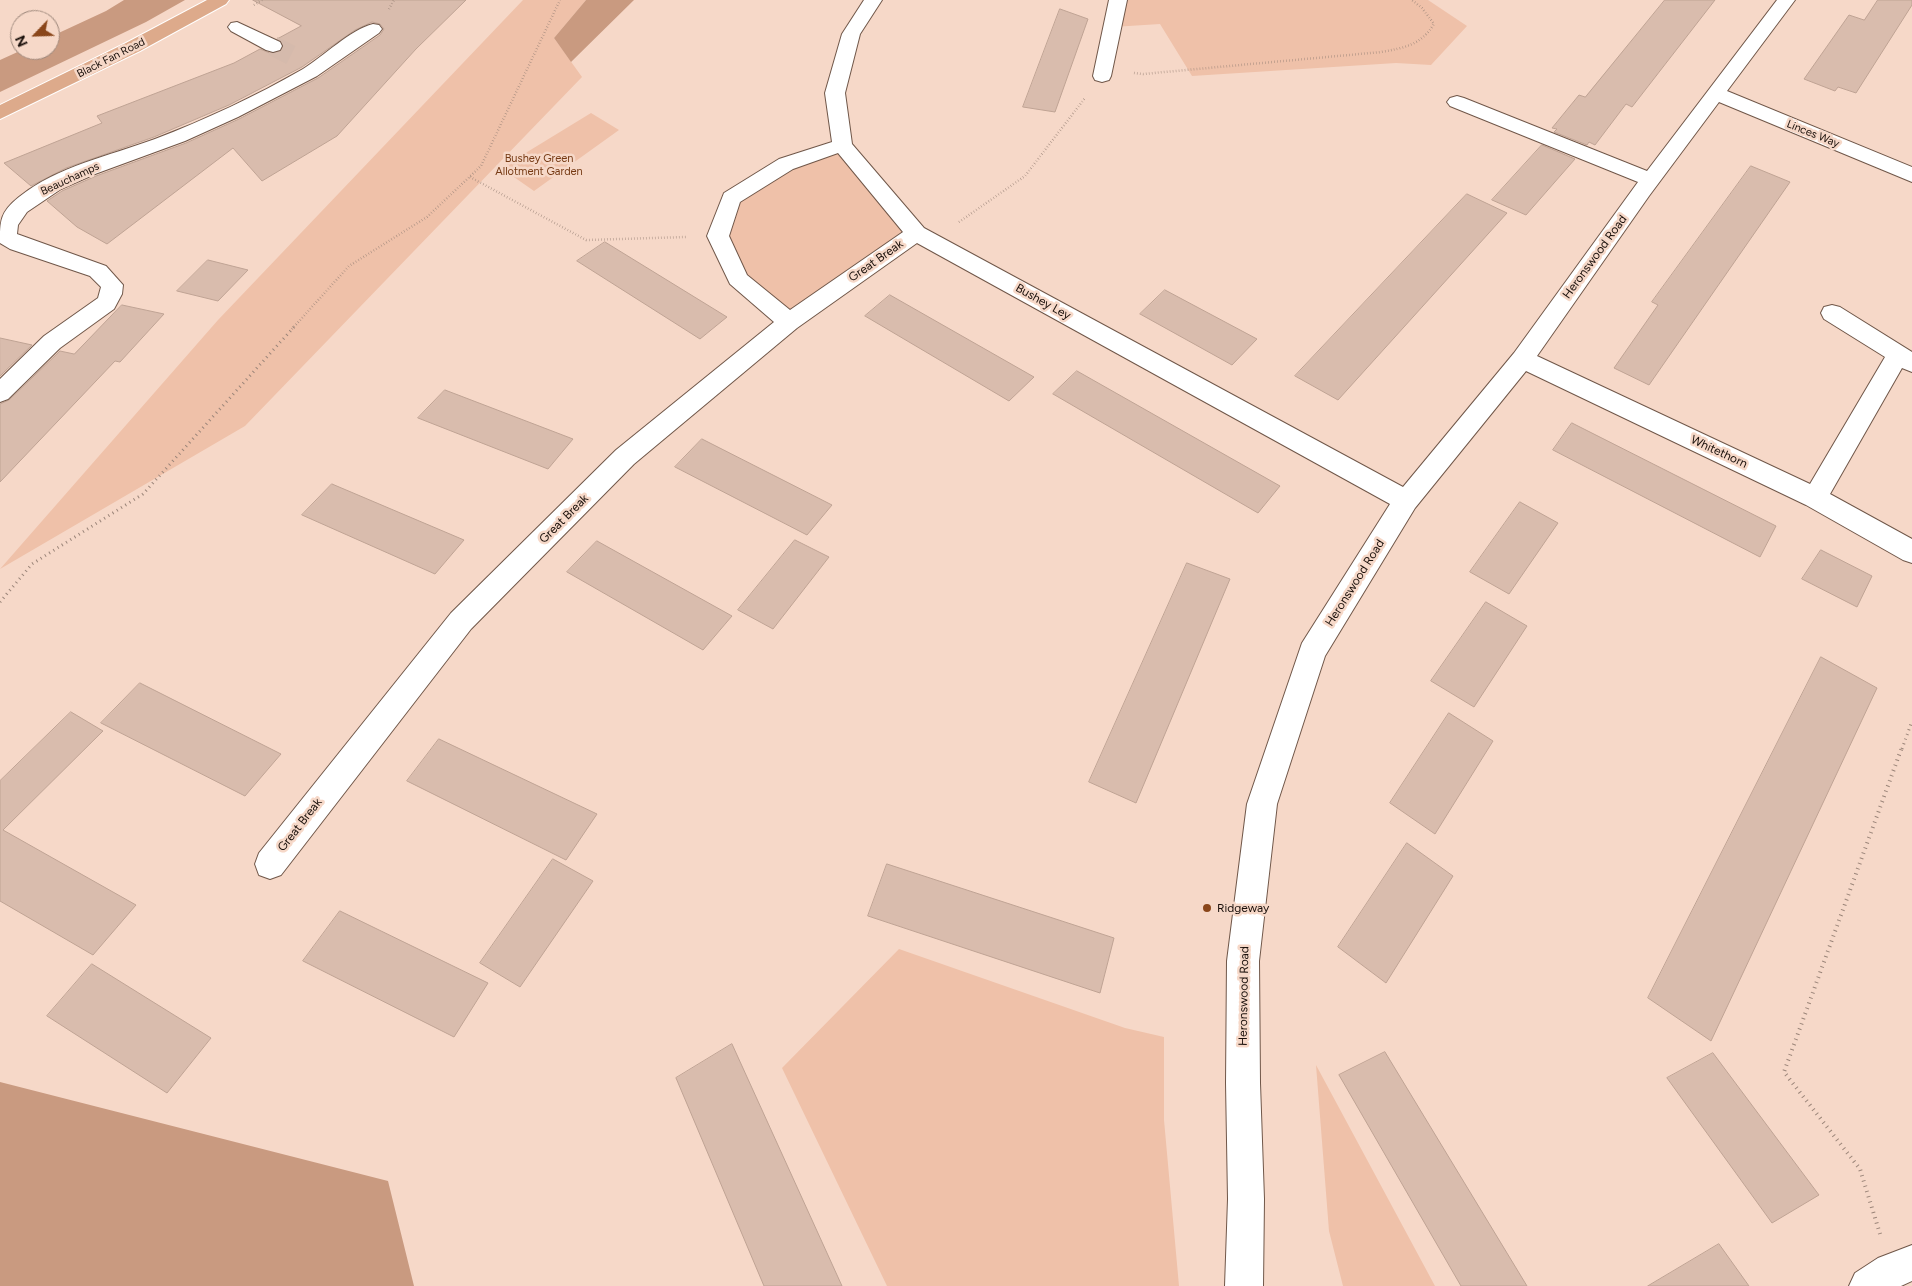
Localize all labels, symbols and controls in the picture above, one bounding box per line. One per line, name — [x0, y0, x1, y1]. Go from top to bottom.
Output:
north arrow — [10, 10, 60, 60]
text: N — [12, 33, 32, 49]
street label: Black Fan Road — [75, 35, 147, 81]
street label: Linces Way — [1785, 117, 1841, 151]
park label: Bushey Green Allotment Garden — [495, 152, 583, 178]
street label: Beauchamps — [39, 160, 101, 198]
street label: Heronswood Road — [1560, 212, 1630, 302]
street label: Great Break — [846, 237, 906, 285]
street label: Bushey Ley — [1013, 281, 1073, 323]
street label: Whitethorn — [1688, 433, 1750, 471]
street label: Great Break — [537, 492, 591, 546]
street label: Heronswood Road — [1322, 537, 1388, 629]
street label: Great Break — [275, 796, 325, 854]
place label: Ridgeway — [1217, 901, 1269, 915]
marker: Ridgeway — [1201, 902, 1213, 914]
street label: Heronswood Road — [1236, 946, 1252, 1046]

